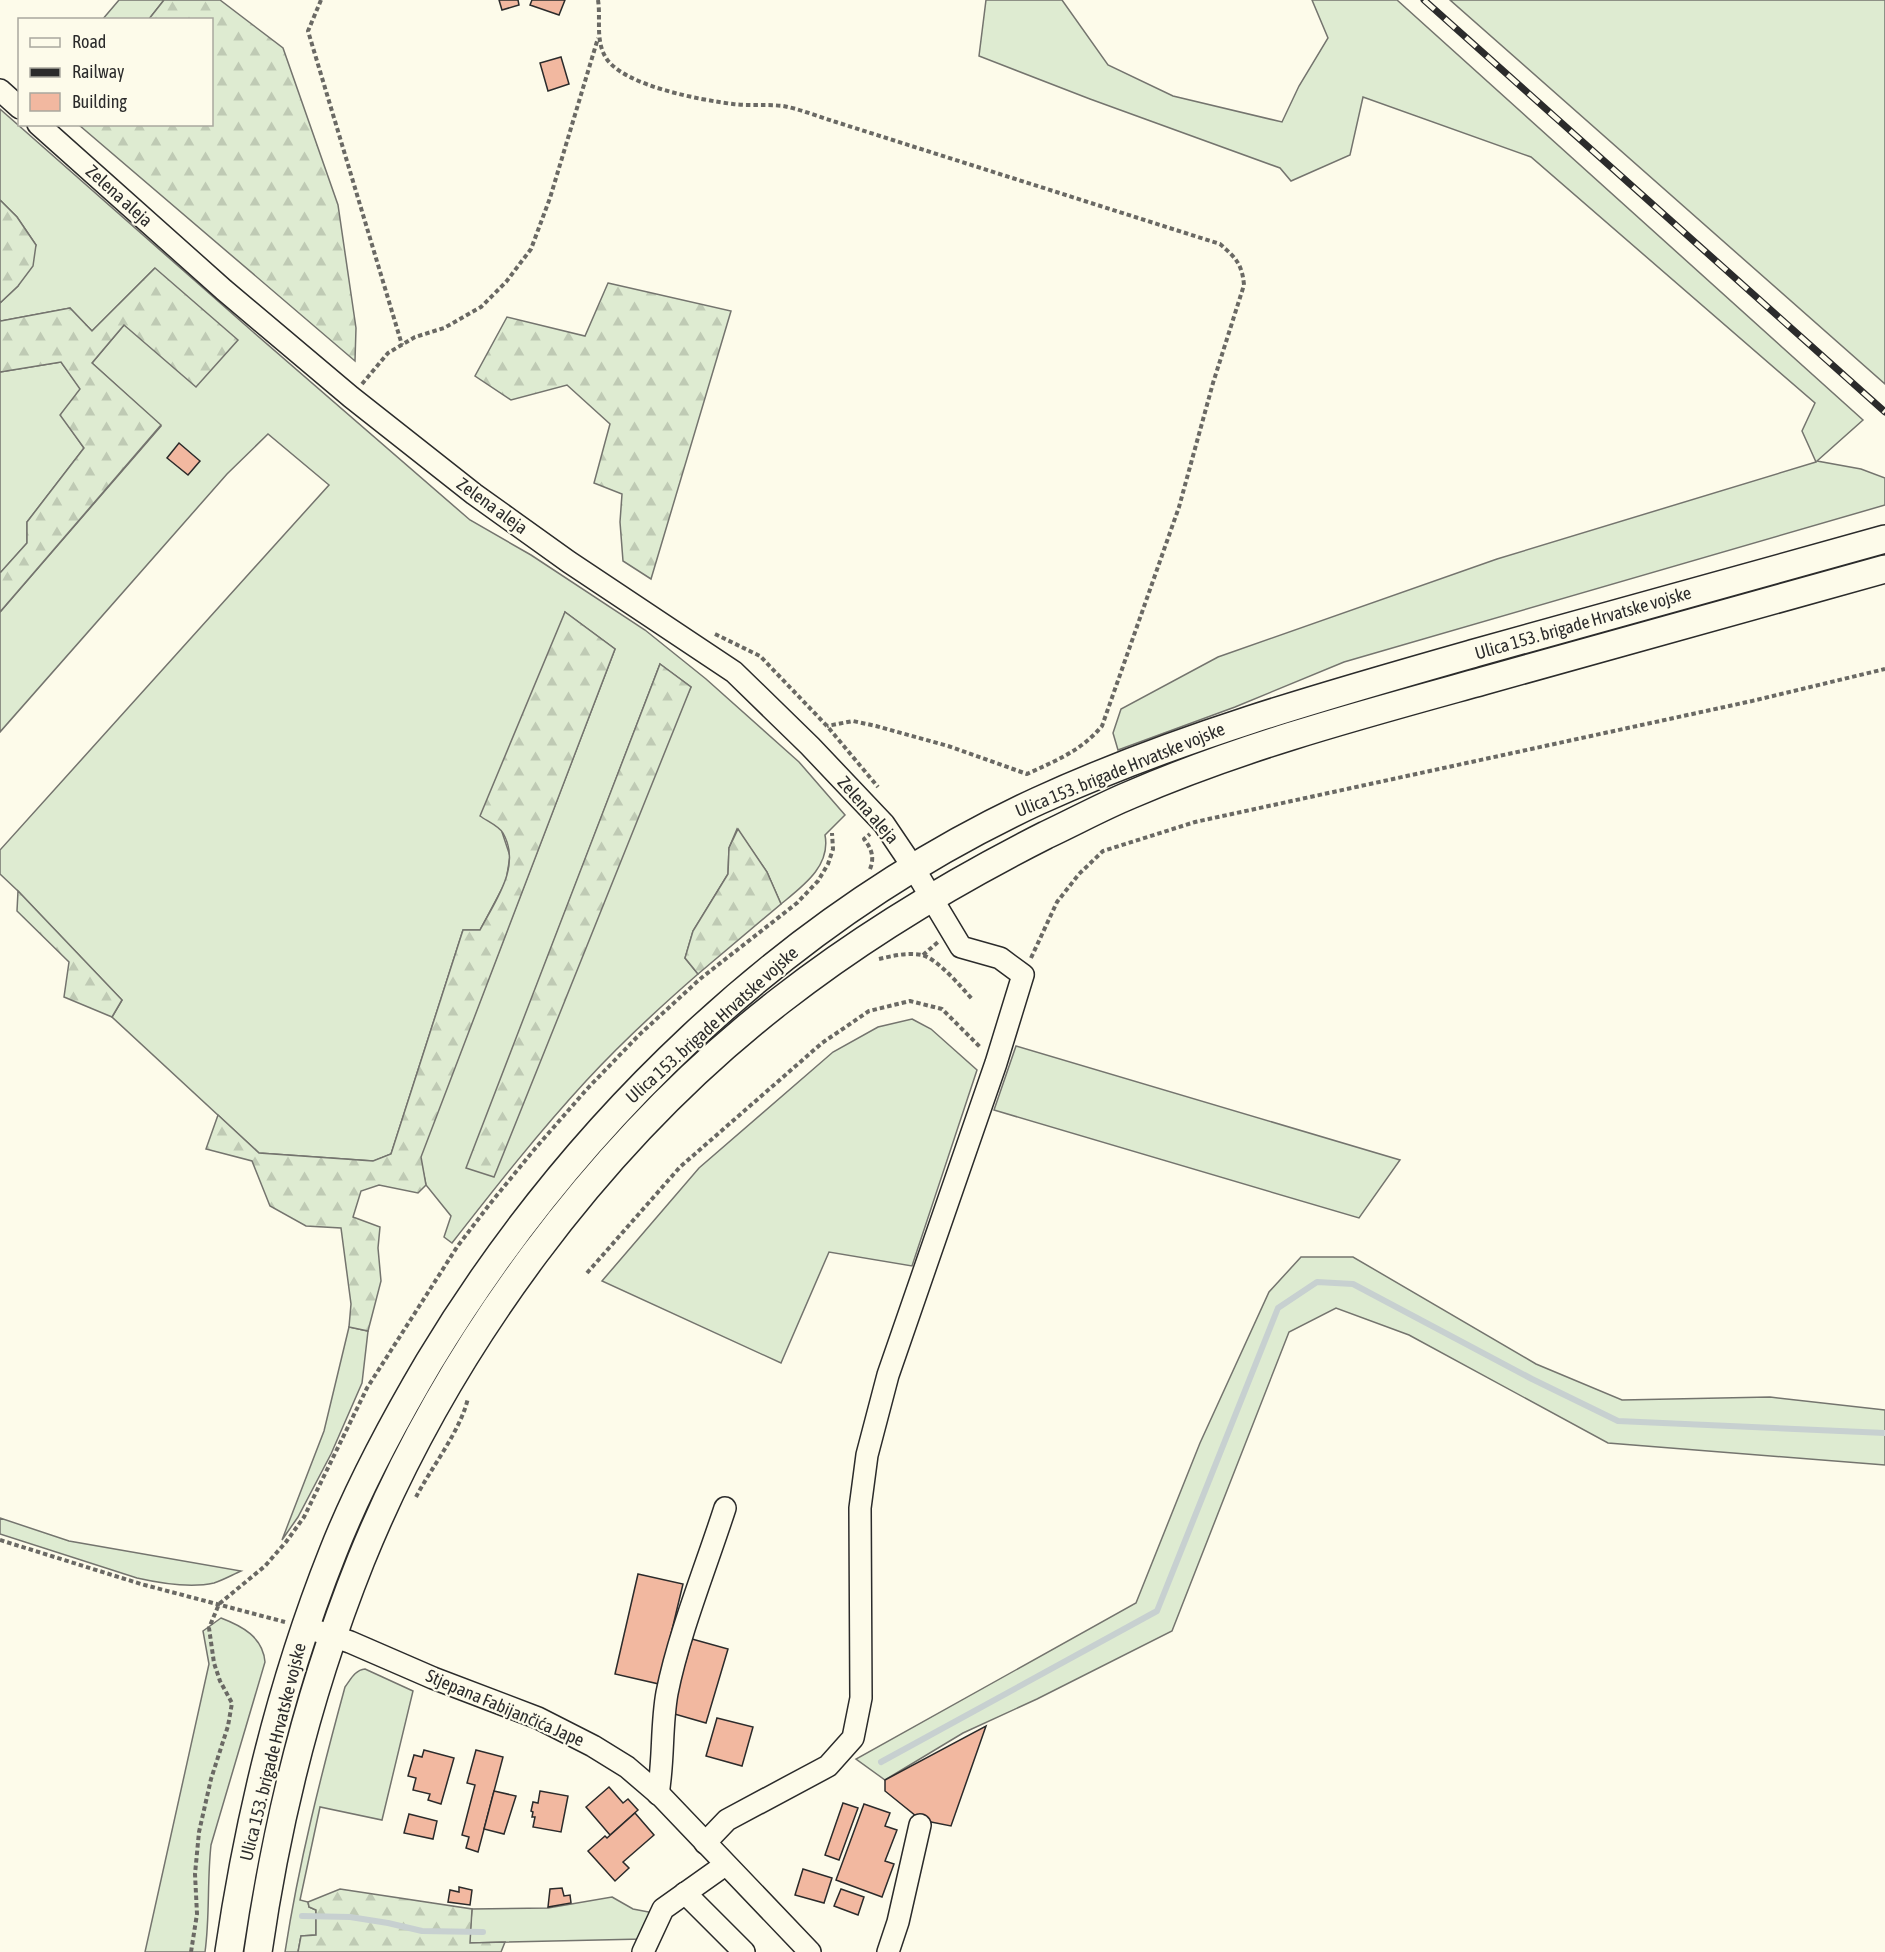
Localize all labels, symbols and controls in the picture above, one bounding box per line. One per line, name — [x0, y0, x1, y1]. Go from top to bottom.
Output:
legend — [18, 18, 213, 126]
text: Road — [72, 31, 106, 52]
text: Railway — [72, 61, 124, 82]
text: Building — [72, 91, 127, 112]
street label: Zelena aleja — [82, 160, 157, 231]
street label: Zelena aleja — [453, 473, 532, 538]
street label: Ulica 153. brigade Hrvatske vojske — [1472, 582, 1693, 663]
street label: Ulica 153. brigade Hrvatske vojske — [1012, 718, 1228, 821]
street label: Zelena aleja — [833, 772, 903, 848]
street label: Ulica 153. brigade Hrvatske vojske — [621, 942, 802, 1107]
street label: Ulica 153. brigade Hrvatske vojske — [235, 1641, 310, 1863]
street label: Stjepana Fabijančića Jape — [423, 1665, 587, 1750]

